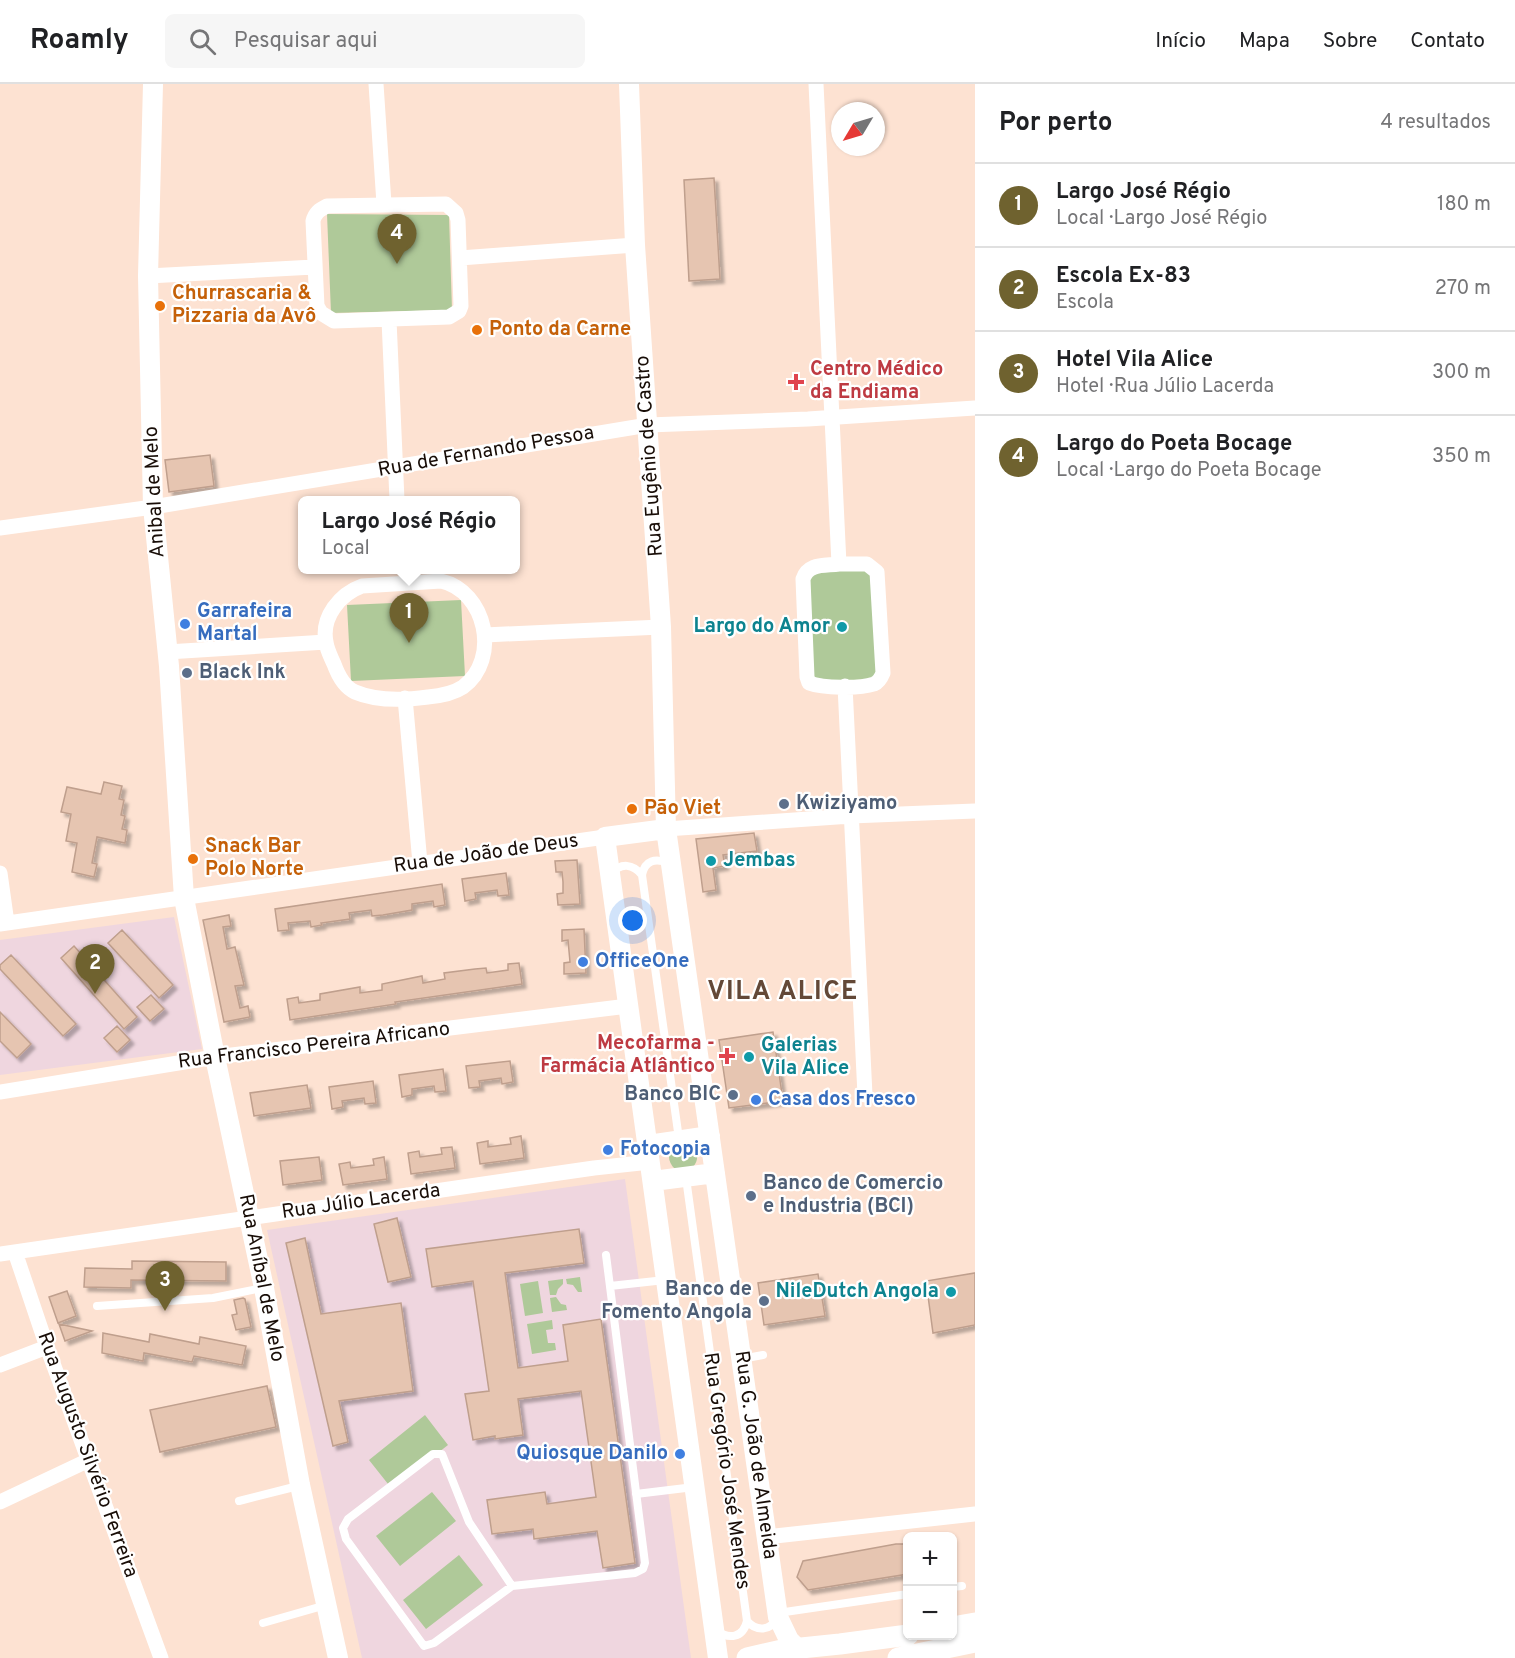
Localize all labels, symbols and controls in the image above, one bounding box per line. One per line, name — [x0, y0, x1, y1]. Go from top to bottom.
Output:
search box — [165, 14, 585, 68]
text: Roamly — [30, 23, 129, 59]
icon: search — [186, 25, 219, 58]
text: Pesquisar aqui — [234, 28, 378, 55]
text: Início — [1155, 28, 1206, 55]
text: Mapa — [1239, 28, 1290, 55]
text: Sobre — [1323, 28, 1377, 55]
text: Contato — [1410, 28, 1485, 55]
north arrow — [831, 102, 885, 156]
text: Por perto — [999, 107, 1113, 140]
text: 4 resultados — [1381, 110, 1491, 136]
text: Largo José Régio — [1056, 179, 1231, 206]
text: 1 — [1015, 192, 1023, 218]
text: 180 m — [1437, 192, 1491, 218]
text: Local · Largo José Régio — [1056, 206, 1267, 232]
pin: 4 — [378, 214, 416, 264]
text: Escola Ex-83 — [1056, 263, 1191, 290]
text: 2 — [1012, 276, 1025, 302]
text: 270 m — [1435, 276, 1491, 302]
place label: Churrascaria & Pizzaria da Avô — [172, 281, 316, 330]
text: Escola — [1056, 290, 1114, 316]
marker: Churrascaria & Pizzaria da Avô — [153, 299, 167, 313]
place label: Ponto da Carne — [489, 317, 631, 343]
marker: Ponto da Carne — [470, 323, 484, 337]
text: Hotel Vila Alice — [1056, 347, 1213, 374]
street label: Rua Eugênio de Castro — [630, 354, 670, 558]
place label: Centro Médico da Endiama — [810, 357, 943, 406]
text: 3 — [1013, 360, 1025, 386]
text: 300 m — [1432, 360, 1491, 386]
marker: Centro Médico da Endiama — [787, 373, 805, 391]
text: Hotel · Rua Júlio Lacerda — [1056, 374, 1274, 400]
street label: Rua de Fernando Pessoa — [376, 420, 596, 484]
street label: Anibal de Melo — [139, 425, 171, 559]
text: Largo do Poeta Bocage — [1056, 431, 1292, 458]
text: 4 — [1012, 444, 1025, 470]
text: 350 m — [1432, 444, 1491, 470]
text: Local · Largo do Poeta Bocage — [1056, 458, 1322, 484]
popup — [298, 496, 520, 574]
text: Largo José Régio — [322, 509, 496, 536]
text: Local — [322, 536, 370, 562]
pin: 1 — [390, 594, 428, 643]
place label: Garrafeira Martal — [197, 599, 292, 648]
place label: Largo do Amor — [693, 614, 831, 640]
marker: Garrafeira Martal — [178, 617, 192, 631]
marker: Largo do Amor — [835, 620, 849, 634]
place label: Black Ink — [199, 660, 286, 686]
marker: Black Ink — [180, 666, 194, 680]
place label: Kwiziyamo — [796, 791, 897, 817]
place label: Pão Viet — [644, 796, 721, 822]
marker: Kwiziyamo — [777, 797, 791, 811]
marker: Pão Viet — [625, 802, 639, 816]
street label: Rua de João de Deus — [392, 828, 580, 880]
place label: Snack Bar Polo Norte — [205, 834, 304, 883]
place label: Jembas — [723, 848, 796, 874]
marker: Snack Bar Polo Norte — [186, 852, 200, 866]
marker: Jembas — [704, 854, 718, 868]
your location — [618, 906, 647, 935]
pin: 2 — [76, 944, 115, 994]
place label: OfficeOne — [595, 949, 689, 975]
marker: OfficeOne — [576, 955, 590, 969]
district label: VILA ALICE — [707, 976, 859, 1009]
street label: Rua Francisco Pereira Africano — [176, 1016, 452, 1076]
place label: Mecofarma - Farmácia Atlântico — [540, 1031, 715, 1080]
place label: Galerias Vila Alice — [761, 1033, 849, 1082]
marker: Mecofarma - Farmácia Atlântico — [720, 1049, 734, 1063]
marker: Galerias Vila Alice — [742, 1050, 756, 1064]
place label: Banco BIC — [624, 1082, 721, 1108]
place label: Casa dos Fresco — [768, 1087, 916, 1113]
marker: Banco BIC — [726, 1088, 740, 1102]
marker: Casa dos Fresco — [749, 1093, 763, 1107]
place label: Fotocopia — [620, 1137, 711, 1163]
marker: Fotocopia — [601, 1143, 615, 1157]
place label: Banco de Comercio e Industria (BCI) — [763, 1171, 943, 1220]
street label: Rua Júlio Lacerda — [280, 1178, 442, 1226]
marker: Banco de Comercio e Industria (BCI) — [744, 1189, 758, 1203]
street label: Rua Aníbal de Melo — [232, 1192, 290, 1364]
pin: 3 — [146, 1262, 184, 1311]
place label: Banco de Fomento Angola — [601, 1277, 752, 1326]
place label: NileDutch Angola — [775, 1279, 939, 1305]
marker: NileDutch Angola — [944, 1285, 958, 1299]
marker: Banco de Fomento Angola — [757, 1294, 771, 1308]
street label: Rua Augusto Silvério Ferreira — [30, 1329, 144, 1581]
street label: Rua G. João de Almeida — [727, 1349, 783, 1561]
street label: Rua Gregório José Mendes — [696, 1351, 756, 1591]
place label: Quiosque Danilo — [516, 1441, 668, 1467]
marker: Quiosque Danilo — [673, 1447, 687, 1461]
map controls — [903, 1532, 957, 1640]
button: + — [903, 1532, 957, 1586]
button: − — [903, 1586, 957, 1640]

